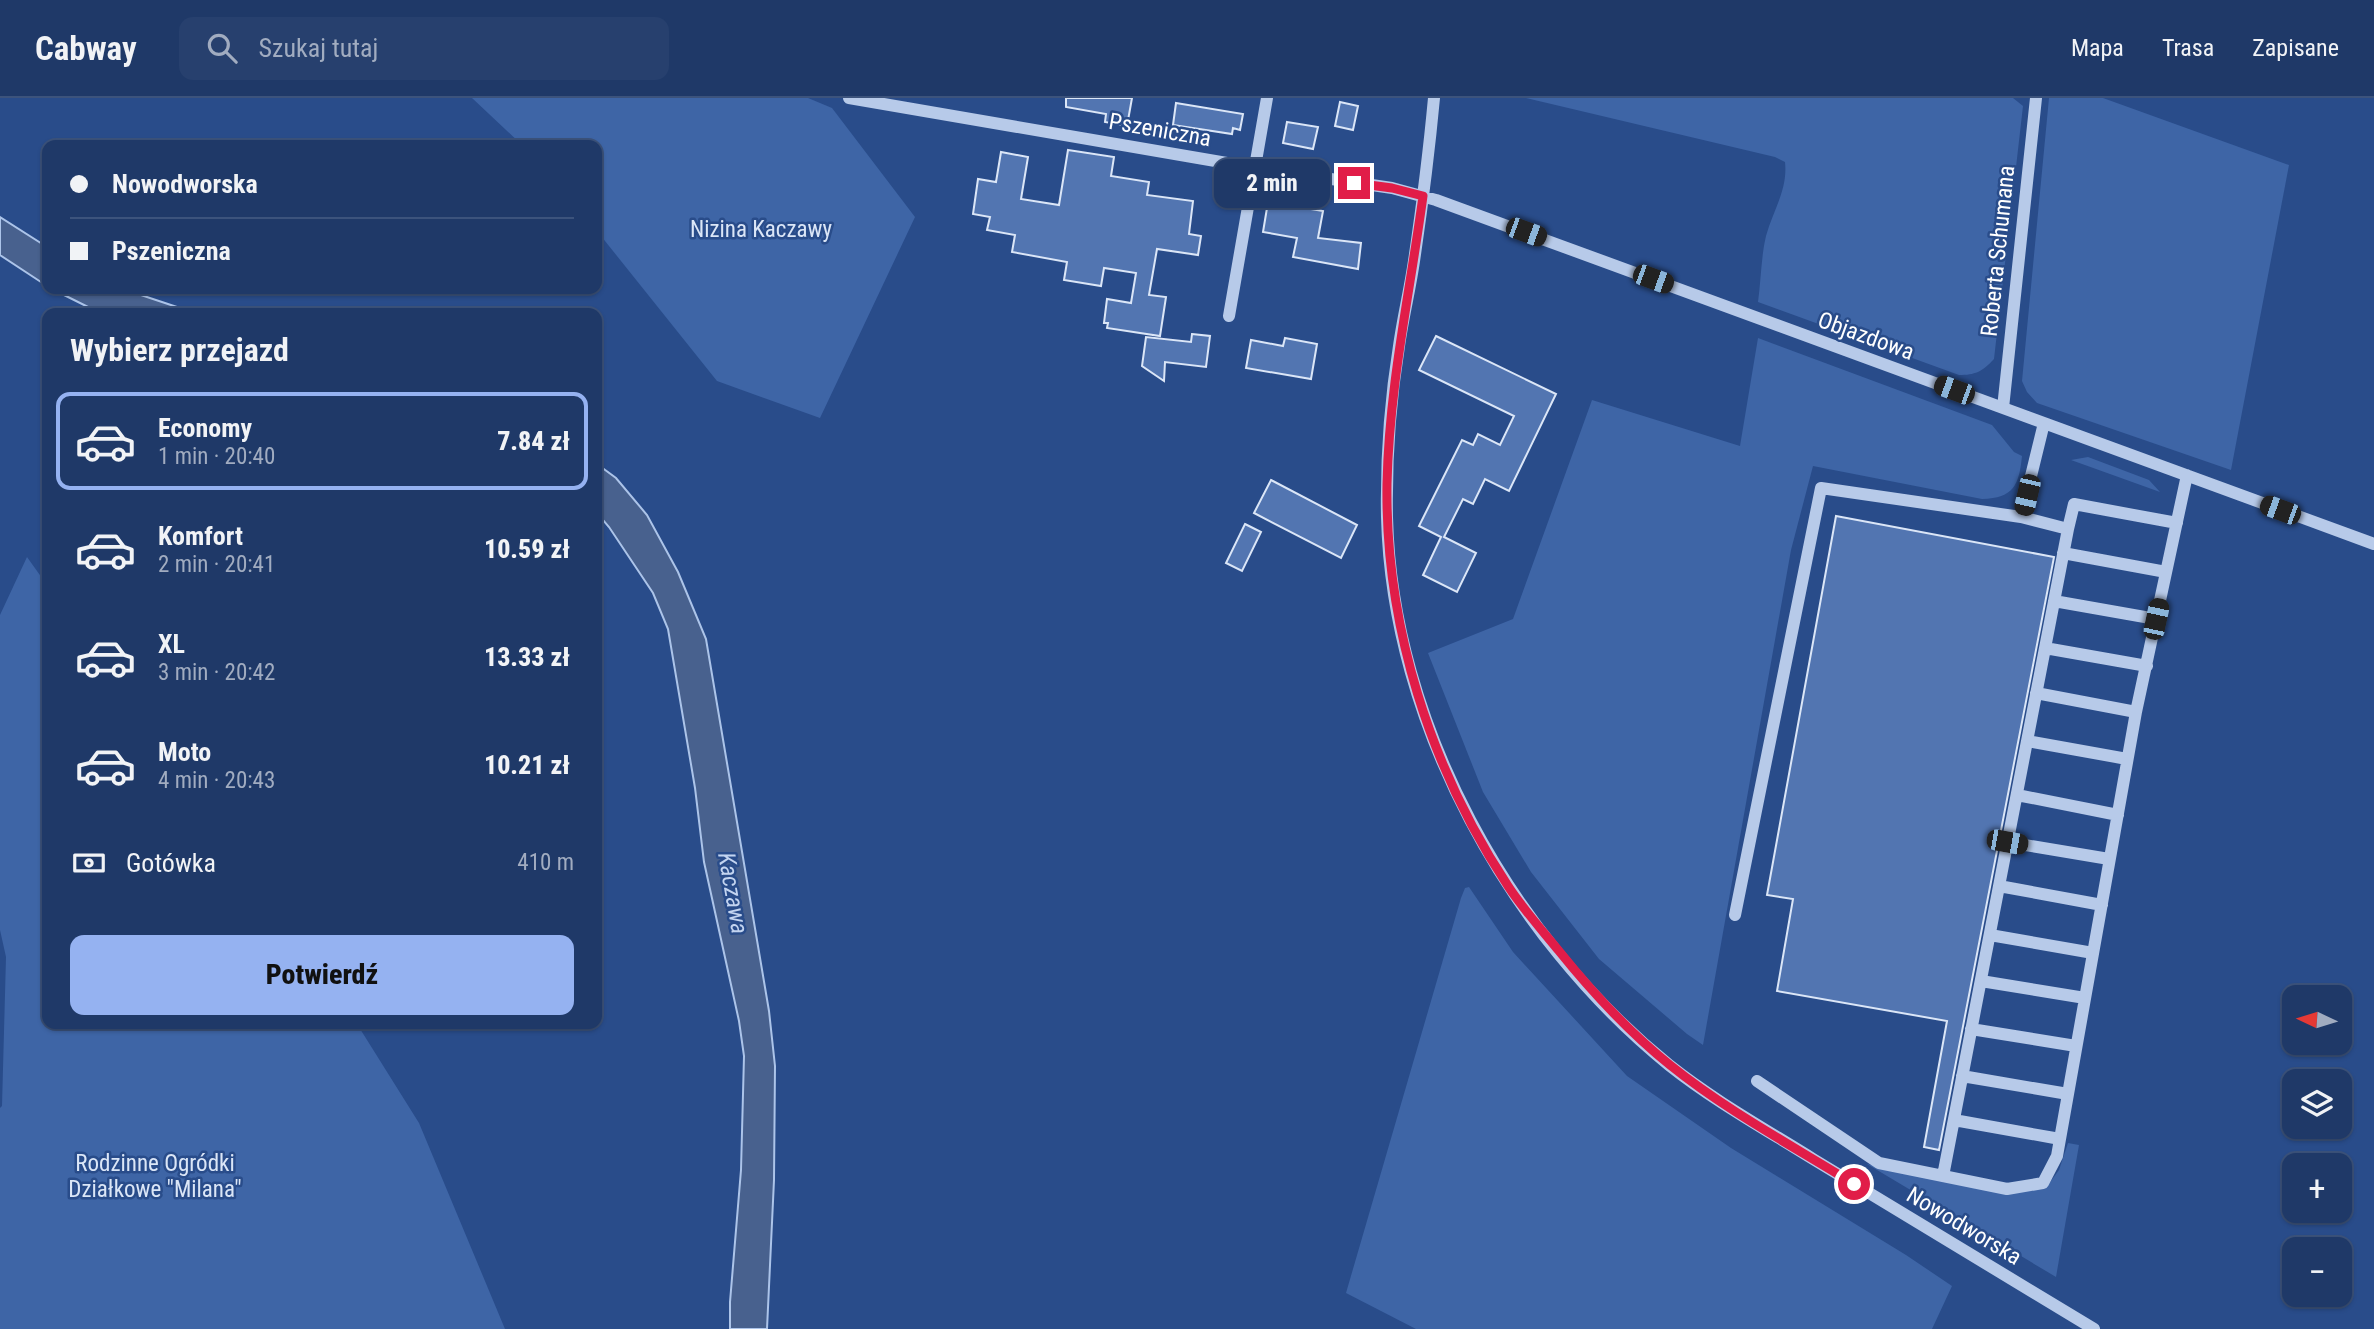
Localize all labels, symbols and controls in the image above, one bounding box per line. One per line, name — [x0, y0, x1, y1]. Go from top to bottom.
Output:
search box — [179, 17, 669, 80]
text: Cabway — [35, 29, 137, 68]
icon: search — [203, 29, 241, 67]
text: Szukaj tutaj — [259, 33, 378, 63]
text: Mapa — [2071, 34, 2124, 62]
text: Trasa — [2162, 34, 2214, 62]
text: Zapisane — [2252, 34, 2339, 62]
street label: Pszeniczna — [1107, 108, 1213, 152]
callout: 2 min — [1214, 158, 1330, 208]
street label: Roberta Schumana — [1976, 164, 2020, 338]
route end — [1338, 167, 1370, 199]
text: Nowodworska — [112, 169, 258, 199]
text: 2 min — [1246, 170, 1298, 197]
car — [1503, 215, 1550, 249]
park label: Nizina Kaczawy — [690, 216, 833, 243]
text: Pszeniczna — [112, 236, 231, 266]
car — [1630, 262, 1677, 296]
street label: Objazdowa — [1814, 306, 1918, 366]
text: Wybierz przejazd — [70, 331, 289, 369]
car — [1931, 373, 1978, 407]
icon: car — [74, 410, 137, 473]
text: Economy — [158, 413, 252, 443]
text: 7.84 zł — [497, 426, 570, 456]
text: 1 min · 20:40 — [158, 443, 275, 470]
car — [2013, 472, 2042, 518]
car — [2257, 493, 2304, 527]
icon: car — [74, 518, 137, 581]
text: Komfort — [158, 521, 243, 551]
text: 10.59 zł — [484, 534, 570, 564]
text: 2 min · 20:41 — [158, 551, 275, 578]
car — [2142, 596, 2171, 642]
icon: car — [74, 626, 137, 689]
text: XL — [158, 629, 185, 659]
text: 13.33 zł — [484, 642, 570, 672]
text: 3 min · 20:42 — [158, 659, 275, 686]
icon: car — [74, 734, 137, 797]
text: Moto — [158, 737, 211, 767]
text: 10.21 zł — [484, 750, 570, 780]
text: 4 min · 20:43 — [158, 767, 275, 794]
car — [1985, 828, 2030, 856]
icon: cash — [70, 844, 108, 882]
text: Gotówka — [126, 848, 216, 878]
text: 410 m — [517, 849, 574, 876]
water label: Kaczawa — [712, 850, 754, 936]
button: Potwierdź — [70, 935, 574, 1015]
north arrow — [2282, 985, 2352, 1055]
map controls — [2282, 985, 2352, 1307]
button: layers — [2282, 1069, 2352, 1139]
park label: Rodzinne Ogródki Działkowe "Milana" — [68, 1150, 242, 1203]
button: + — [2282, 1153, 2352, 1223]
route start — [1838, 1168, 1870, 1200]
street label: Nowodworska — [1902, 1181, 2026, 1271]
button: − — [2282, 1237, 2352, 1307]

